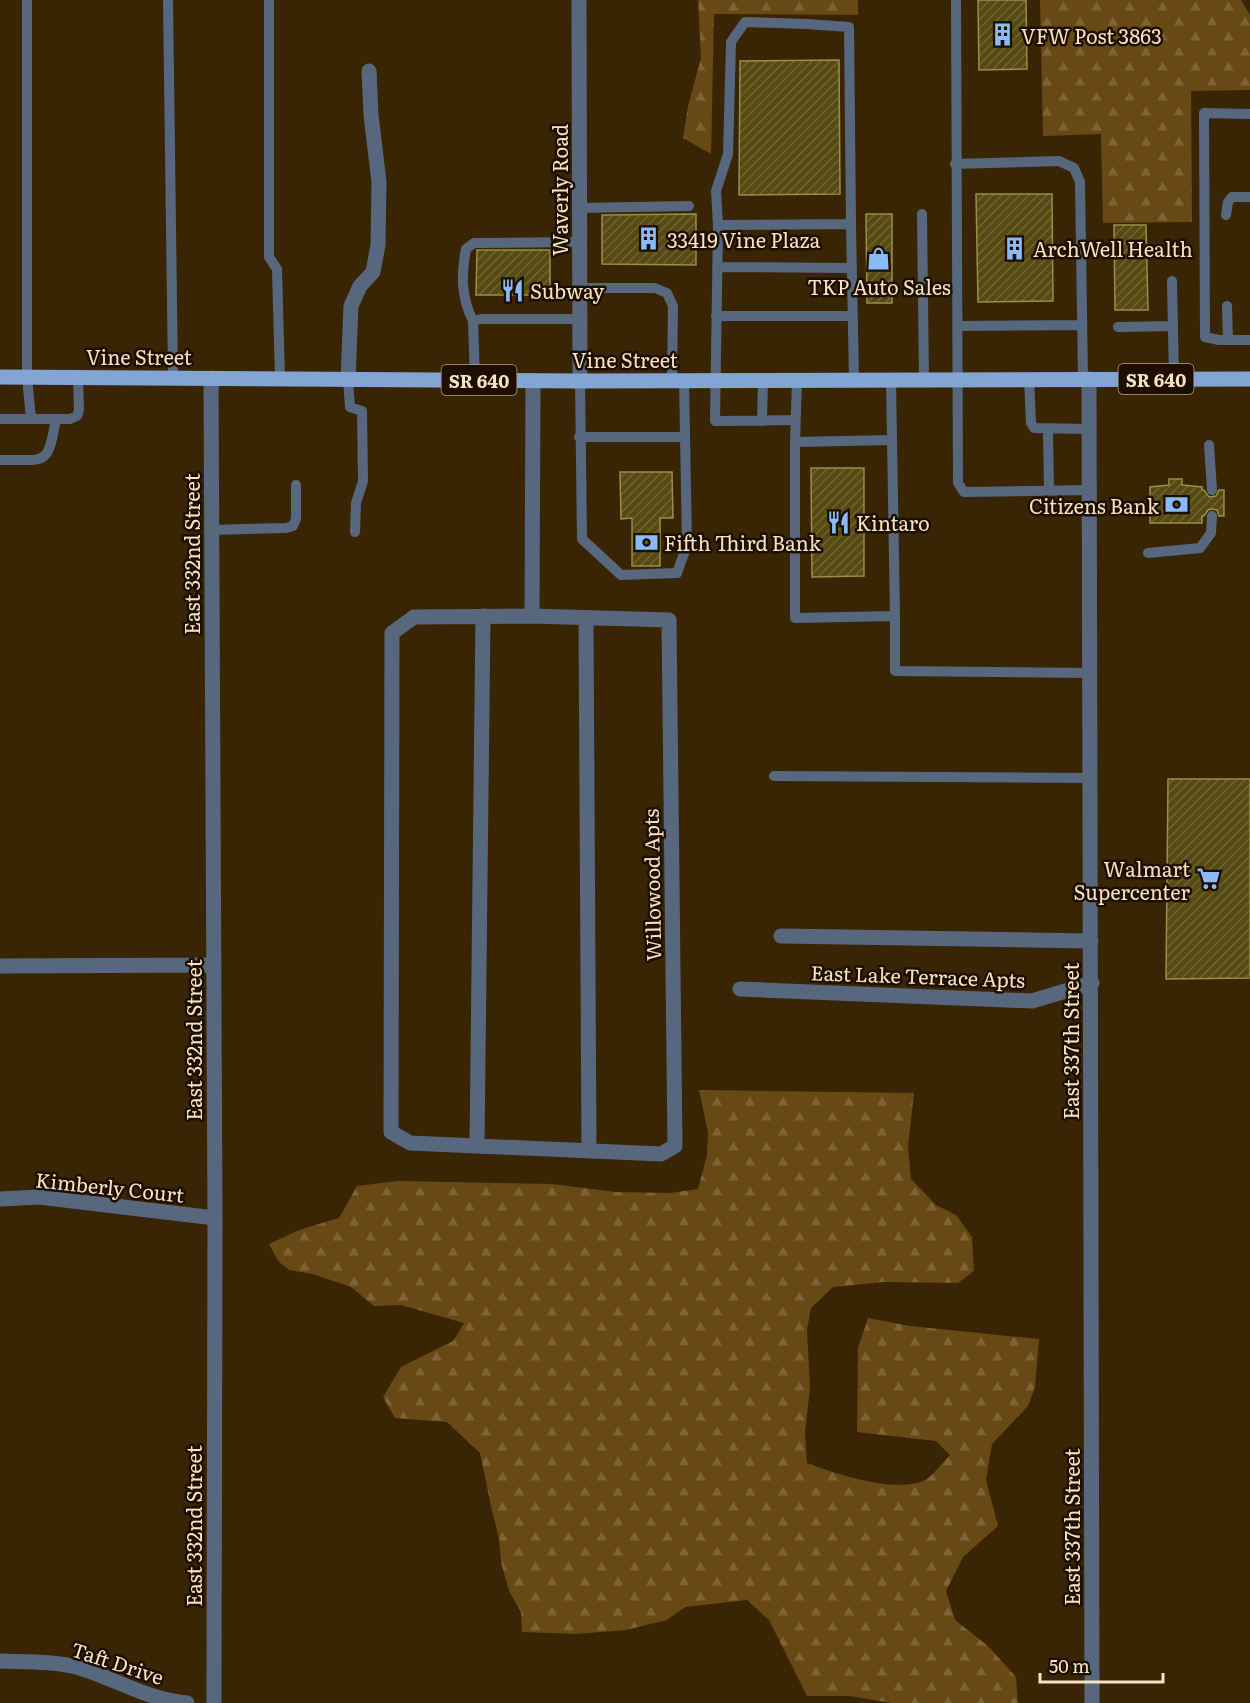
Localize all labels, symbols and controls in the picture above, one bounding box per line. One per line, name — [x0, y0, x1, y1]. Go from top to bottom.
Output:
place label: VFW Post 3863 — [1021, 20, 1162, 50]
building icon: VFW Post 3863 — [990, 22, 1016, 48]
street label: Waverly Road — [544, 124, 574, 256]
place label: 33419 Vine Plaza — [667, 224, 820, 254]
building icon: 33419 Vine Plaza — [636, 226, 662, 252]
place label: ArchWell Health — [1033, 233, 1193, 263]
building icon: ArchWell Health — [1002, 235, 1028, 261]
shop icon: TKP Auto Sales — [866, 245, 892, 271]
place label: TKP Auto Sales — [807, 271, 951, 301]
place label: Subway — [530, 275, 605, 305]
restaurant icon: Subway — [499, 277, 525, 303]
street label: Vine Street — [86, 341, 192, 371]
street label: Vine Street — [572, 344, 678, 374]
road number: SR 640 — [1118, 364, 1194, 394]
road number: SR 640 — [442, 365, 516, 395]
street label: East 332nd Street — [176, 473, 206, 635]
place label: Citizens Bank — [1029, 490, 1160, 520]
bank icon: Citizens Bank — [1164, 492, 1190, 518]
place label: Kintaro — [856, 507, 930, 537]
restaurant icon: Kintaro — [825, 509, 851, 535]
place label: Fifth Third Bank — [664, 527, 822, 557]
bank icon: Fifth Third Bank — [633, 529, 659, 555]
street label: Willowood Apts — [635, 809, 667, 961]
place label: Walmart Supercenter — [1073, 853, 1191, 906]
supermarket icon: Walmart Supercenter — [1195, 866, 1221, 892]
street label: East Lake Terrace Apts — [810, 956, 1026, 994]
street label: East 332nd Street — [178, 959, 208, 1121]
street label: East 337th Street — [1055, 962, 1085, 1120]
street label: Kimberly Court — [34, 1163, 186, 1209]
street label: East 332nd Street — [178, 1445, 208, 1607]
street label: East 337th Street — [1056, 1448, 1086, 1606]
street label: Taft Drive — [68, 1633, 168, 1691]
scale bar — [1040, 1646, 1163, 1684]
text: 50 m — [1049, 1652, 1090, 1679]

